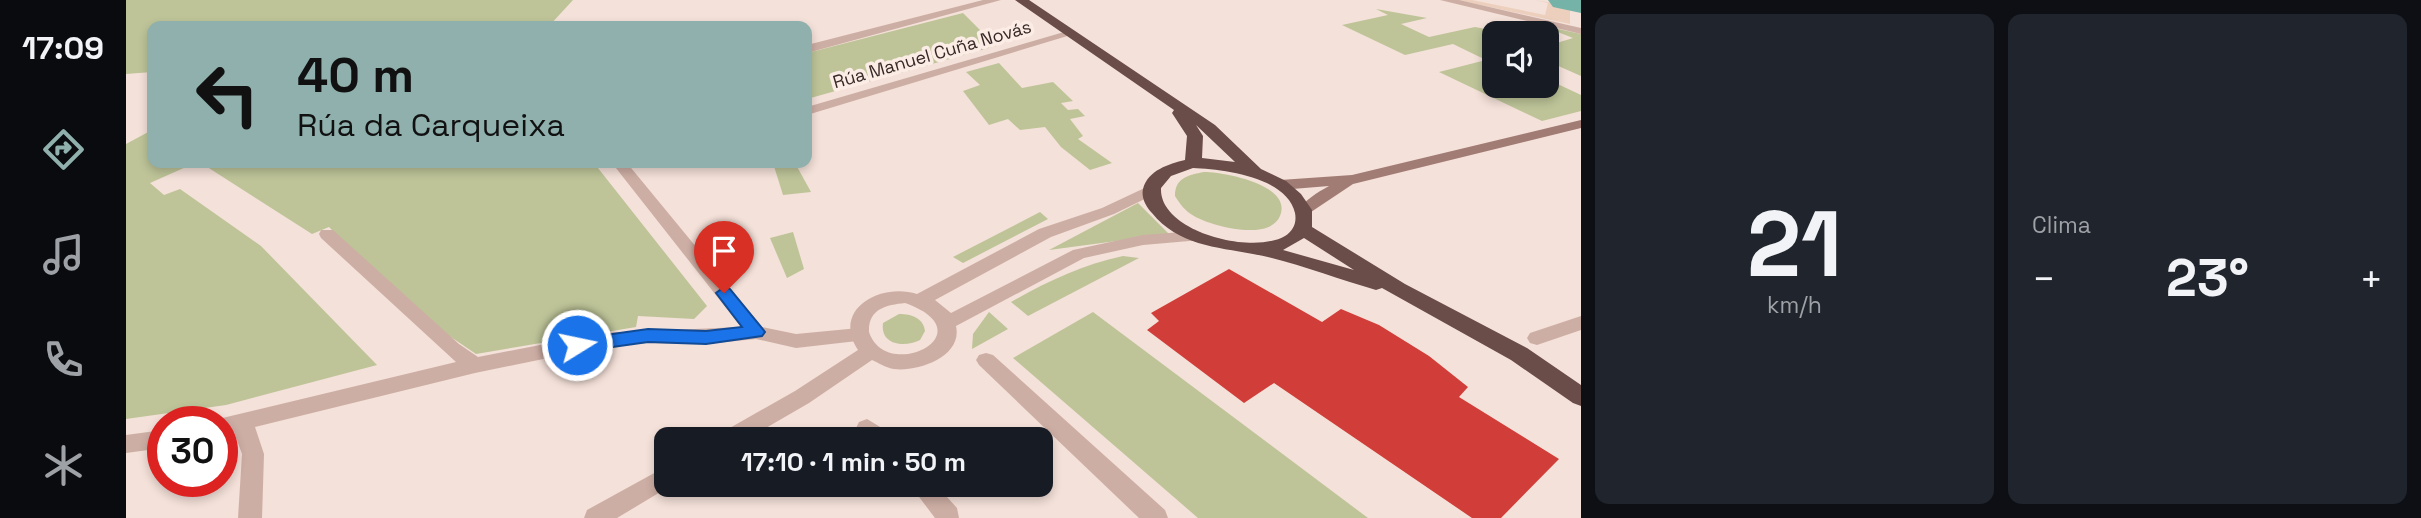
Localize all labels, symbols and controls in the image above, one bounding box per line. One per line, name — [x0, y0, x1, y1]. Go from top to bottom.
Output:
street label: Rúa Manuel Cuña Novás — [830, 15, 1034, 93]
map controls — [1482, 21, 1559, 98]
button: sound — [1482, 21, 1559, 98]
text: 17:09 — [22, 28, 104, 68]
text: 40 m — [297, 44, 414, 106]
icon: left — [182, 49, 273, 140]
text: Rúa da Carqueixa — [297, 105, 565, 145]
icon: directions — [39, 125, 88, 174]
text: 21 — [1747, 186, 1842, 303]
text: Clima — [2032, 210, 2091, 240]
pin — [694, 221, 754, 293]
icon: music — [39, 230, 88, 279]
icon: arrive — [705, 232, 743, 270]
text: 23° — [2166, 245, 2249, 311]
text: − — [2032, 255, 2056, 303]
text: + — [2359, 255, 2383, 303]
text: km/h — [1767, 290, 1822, 320]
position arrow — [540, 308, 614, 382]
icon: phone — [39, 335, 88, 384]
speed limit sign: 30 — [147, 406, 238, 497]
icon: climate — [39, 441, 88, 490]
text: 17:10 · 1 min · 50 m — [741, 445, 966, 479]

